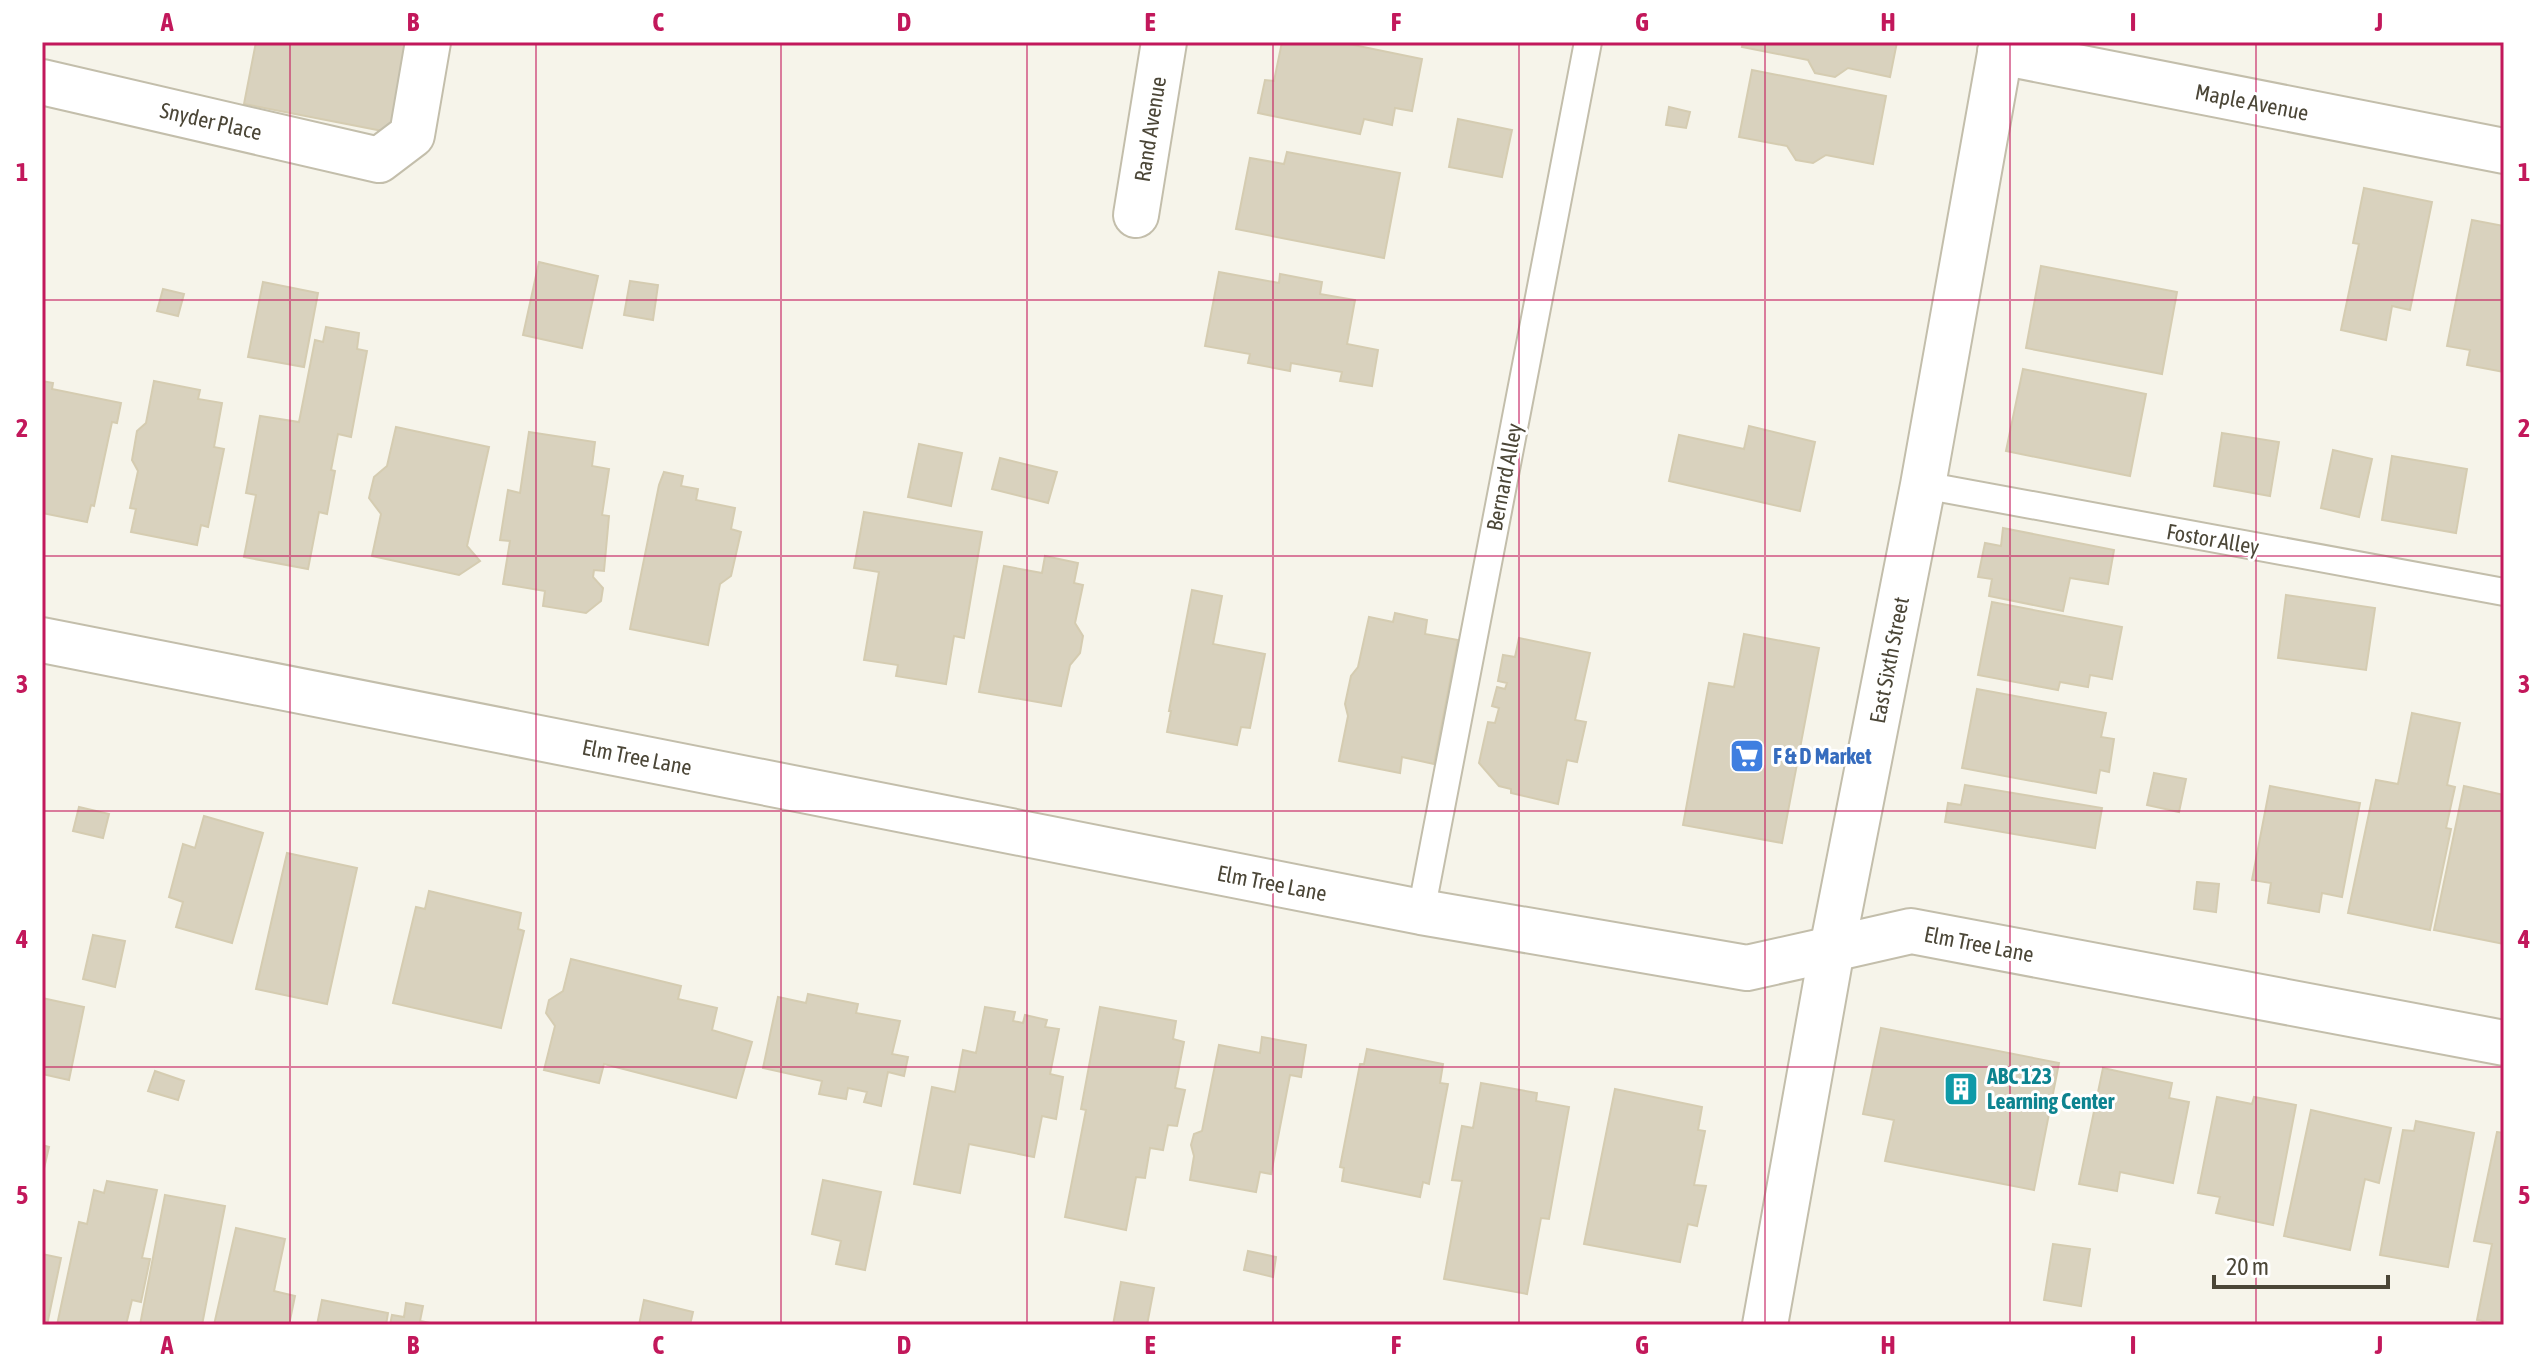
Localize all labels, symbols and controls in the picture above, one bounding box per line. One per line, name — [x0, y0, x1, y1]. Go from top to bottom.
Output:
text: A — [160, 7, 174, 37]
text: B — [407, 7, 420, 37]
text: C — [652, 7, 664, 37]
text: D — [897, 7, 911, 37]
text: E — [1144, 7, 1156, 37]
text: F — [1391, 7, 1402, 37]
text: G — [1635, 7, 1649, 37]
text: H — [1880, 7, 1896, 37]
text: I — [2130, 7, 2136, 37]
text: J — [2374, 7, 2383, 37]
street label: Rand Avenue — [1129, 74, 1171, 184]
street label: Maple Avenue — [2193, 78, 2311, 126]
street label: Snyder Place — [158, 97, 264, 145]
text: 1 — [16, 157, 28, 187]
text: 1 — [2518, 157, 2530, 187]
text: 2 — [16, 413, 28, 443]
text: 2 — [2518, 413, 2530, 443]
street label: Bernard Alley — [1481, 421, 1527, 533]
street label: Fostor Alley — [2165, 518, 2261, 560]
street label: East Sixth Street — [1864, 595, 1914, 725]
text: 3 — [16, 669, 28, 699]
text: 3 — [2518, 669, 2530, 699]
street label: Elm Tree Lane — [580, 734, 694, 780]
supermarket icon: F & D Market — [1728, 737, 1766, 775]
place label: F & D Market — [1773, 743, 1872, 769]
street label: Elm Tree Lane — [1215, 860, 1329, 906]
street label: Elm Tree Lane — [1922, 921, 2036, 967]
text: 4 — [15, 924, 28, 954]
text: 4 — [2517, 924, 2530, 954]
place label: ABC 123 Learning Center — [1986, 1063, 2115, 1114]
building icon: ABC 123 Learning Center — [1942, 1070, 1980, 1108]
text: 5 — [16, 1180, 28, 1210]
text: 5 — [2518, 1180, 2530, 1210]
scale bar — [2214, 1239, 2388, 1289]
text: 20 m — [2226, 1253, 2269, 1280]
text: A — [160, 1330, 174, 1360]
text: B — [407, 1330, 420, 1360]
text: C — [652, 1330, 664, 1360]
text: D — [897, 1330, 911, 1360]
text: E — [1144, 1330, 1156, 1360]
text: F — [1391, 1330, 1402, 1360]
text: G — [1635, 1330, 1649, 1360]
text: H — [1880, 1330, 1896, 1360]
text: I — [2130, 1330, 2136, 1360]
text: J — [2374, 1330, 2383, 1360]

